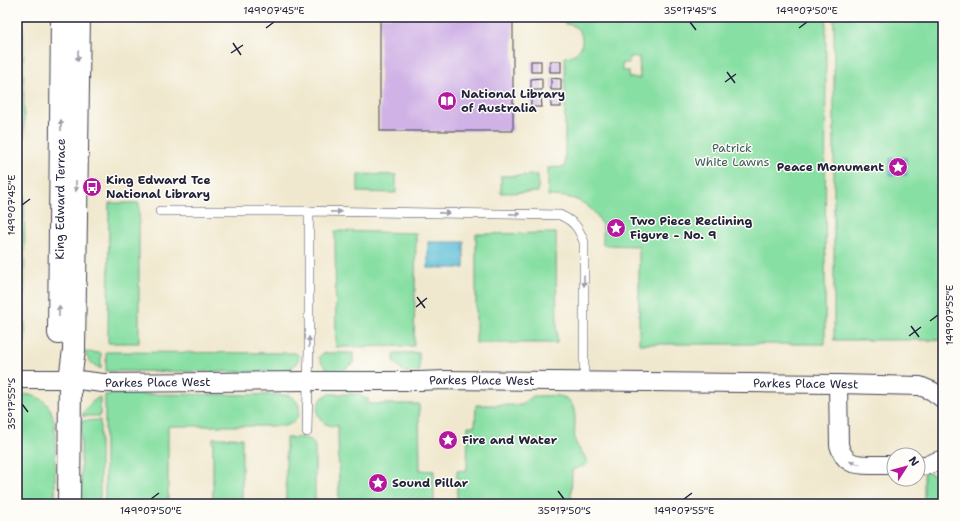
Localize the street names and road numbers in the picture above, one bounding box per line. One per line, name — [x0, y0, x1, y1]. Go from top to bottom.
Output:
street label: King Edward Terrace — [52, 138, 69, 260]
street label: Parkes Place West — [429, 372, 535, 389]
street label: Parkes Place West — [105, 374, 211, 391]
street label: Parkes Place West — [753, 375, 859, 392]

